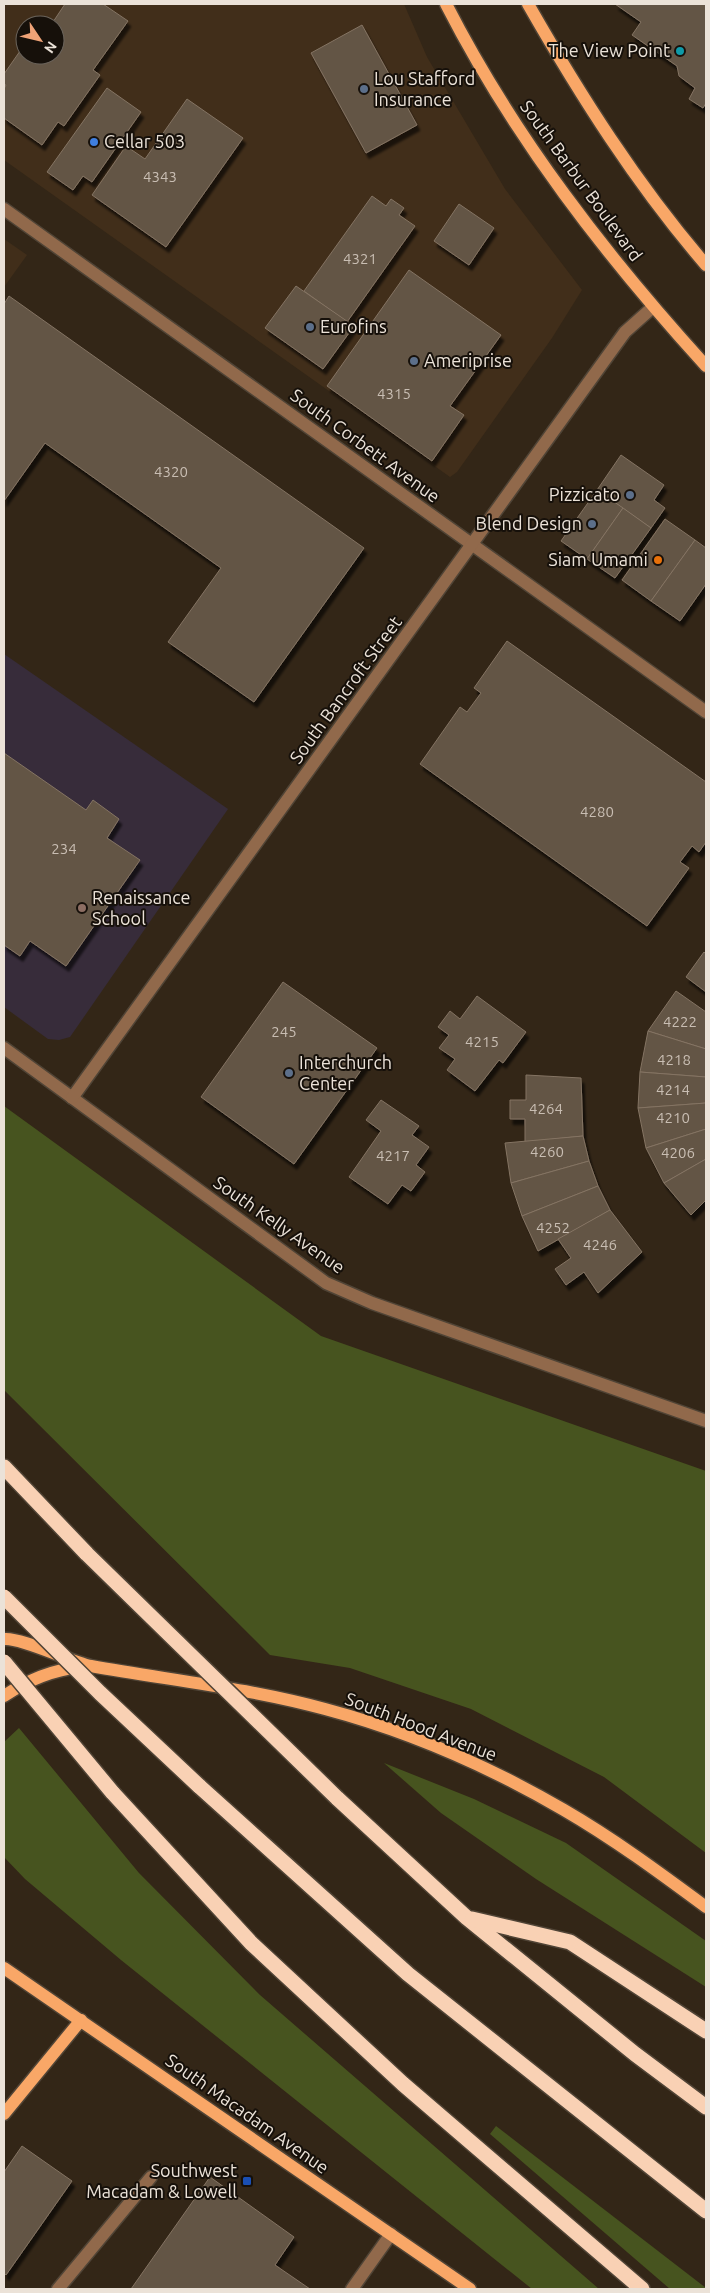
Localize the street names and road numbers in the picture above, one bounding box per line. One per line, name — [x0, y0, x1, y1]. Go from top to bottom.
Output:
street label: South Barbur Boulevard — [517, 96, 647, 264]
street label: South Corbett Avenue — [287, 384, 444, 506]
street label: South Bancroft Street — [285, 612, 405, 767]
street label: South Kelly Avenue — [210, 1171, 349, 1277]
street label: South Hood Avenue — [343, 1688, 500, 1764]
street label: South Macadam Avenue — [162, 2049, 333, 2177]

